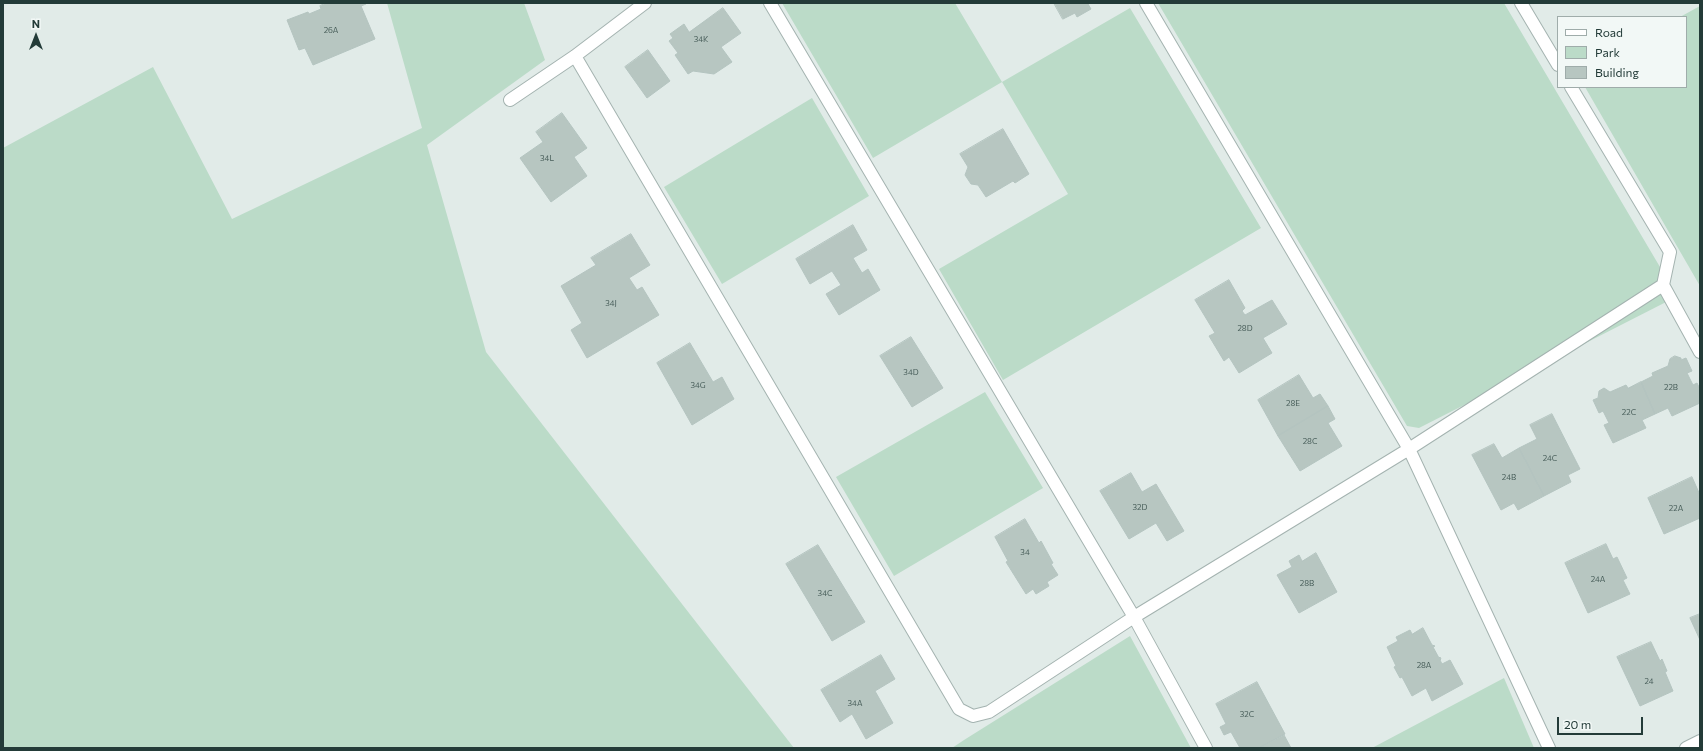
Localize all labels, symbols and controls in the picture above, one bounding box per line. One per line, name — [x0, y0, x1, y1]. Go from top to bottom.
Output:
north arrow — [16, 16, 56, 56]
legend — [1557, 16, 1687, 88]
text: N — [32, 17, 40, 30]
house number: 26A — [324, 25, 338, 35]
text: Road — [1595, 25, 1623, 39]
house number: 34K — [694, 34, 708, 44]
text: Park — [1595, 45, 1620, 59]
text: Building — [1595, 65, 1639, 79]
house number: 34L — [540, 153, 554, 163]
house number: 34J — [605, 298, 617, 308]
house number: 28D — [1237, 323, 1253, 333]
house number: 34D — [903, 367, 919, 377]
house number: 34G — [690, 380, 706, 390]
house number: 22B — [1664, 382, 1678, 392]
house number: 28E — [1286, 398, 1300, 408]
house number: 22C — [1622, 407, 1636, 417]
house number: 28C — [1303, 436, 1317, 446]
house number: 24C — [1543, 453, 1557, 463]
house number: 24B — [1502, 472, 1516, 482]
house number: 32D — [1133, 502, 1147, 512]
house number: 22A — [1669, 503, 1683, 513]
house number: 34 — [1020, 547, 1030, 557]
house number: 24A — [1591, 574, 1605, 584]
house number: 28B — [1300, 578, 1314, 588]
house number: 34C — [818, 588, 832, 598]
house number: 28A — [1417, 660, 1431, 670]
house number: 24 — [1644, 676, 1654, 686]
house number: 34A — [848, 698, 862, 708]
house number: 32C — [1240, 709, 1254, 719]
scale bar — [1559, 709, 1645, 735]
text: 20 m — [1564, 717, 1591, 731]

